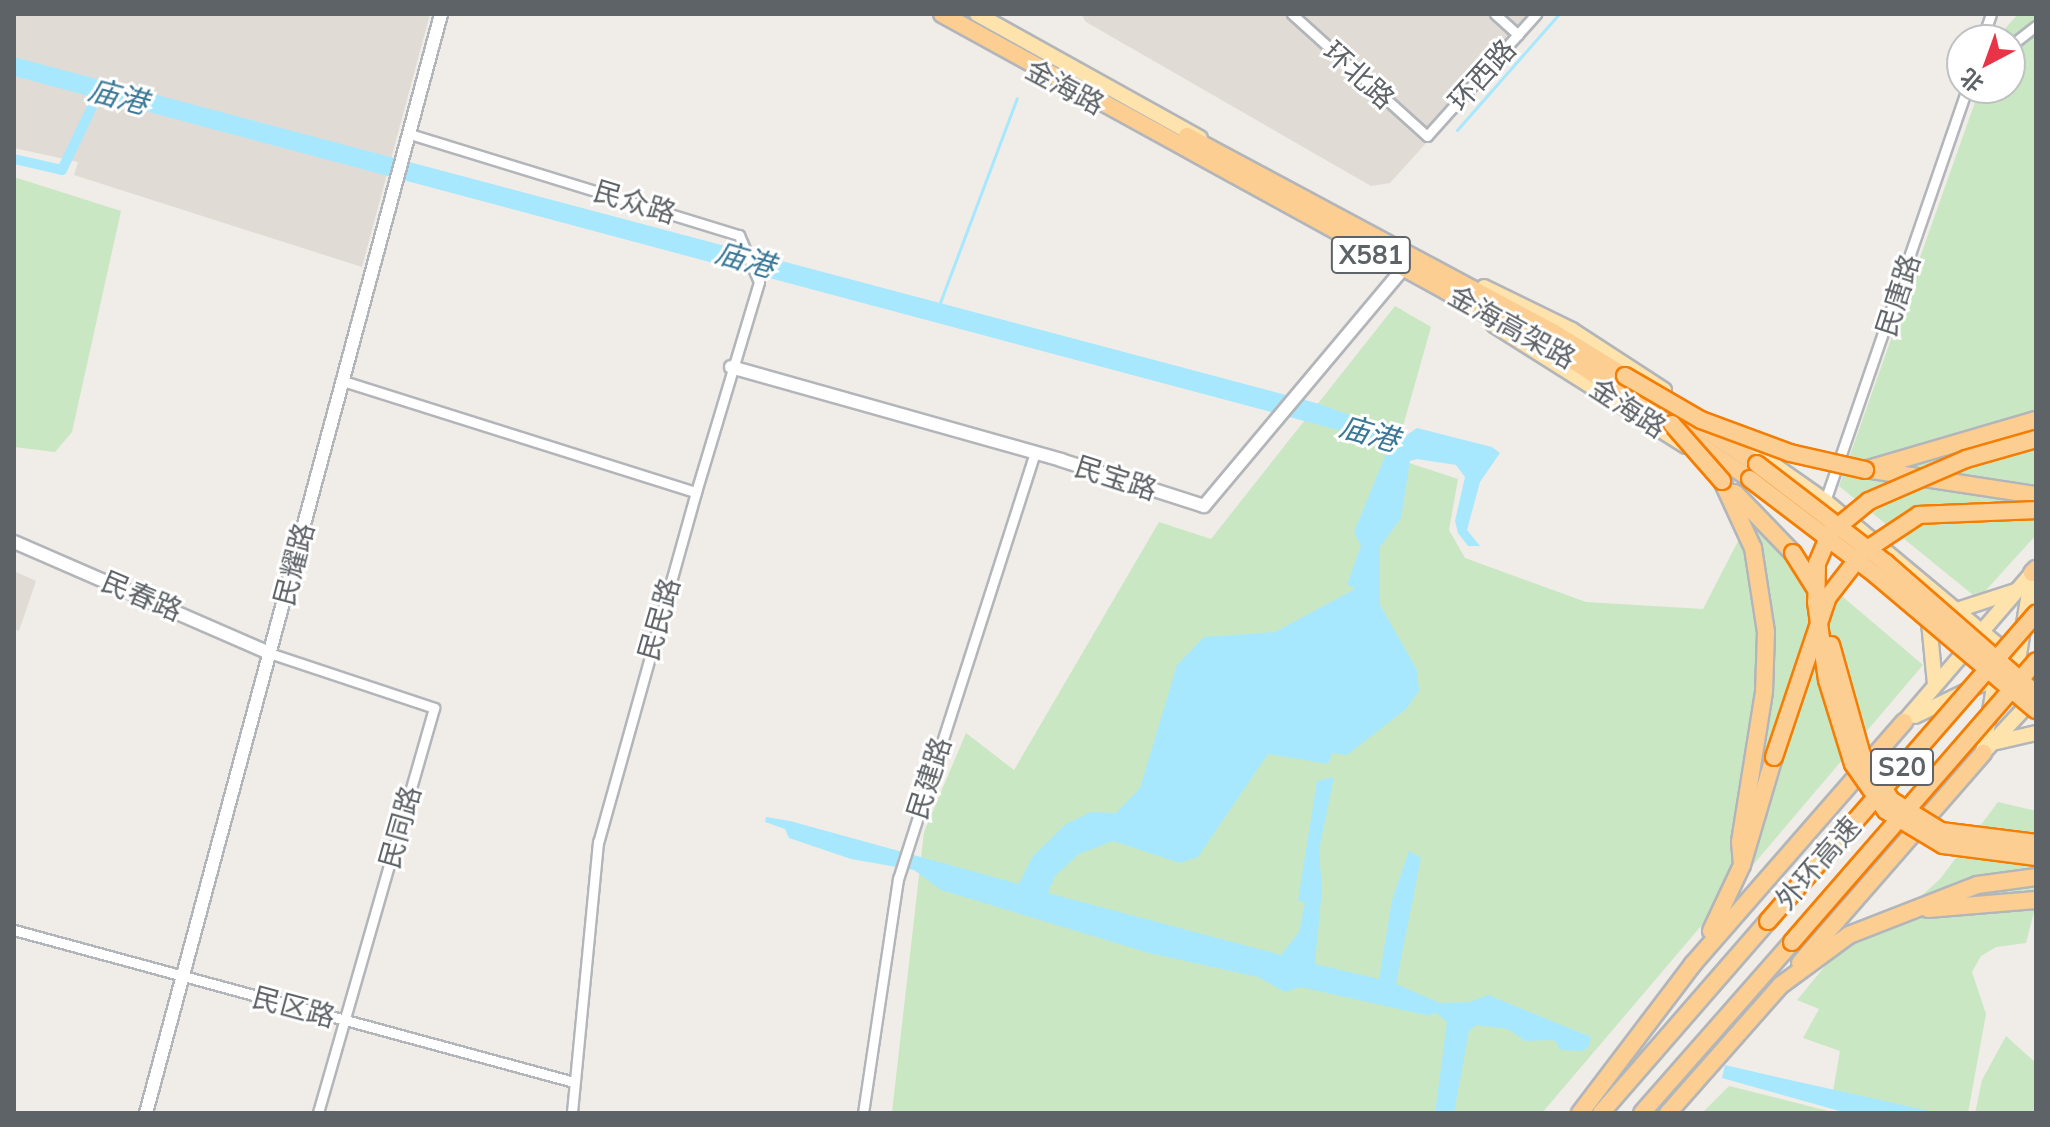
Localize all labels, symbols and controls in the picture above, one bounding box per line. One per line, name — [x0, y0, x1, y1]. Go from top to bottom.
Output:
north arrow — [1946, 24, 2026, 104]
street label: 环西路 — [1441, 33, 1523, 117]
street label: 环北路 — [1317, 34, 1401, 116]
street label: 金海路 — [1020, 52, 1110, 122]
text: 北 — [1954, 63, 1989, 98]
water label: 庙港 — [84, 71, 152, 121]
street label: 民众路 — [590, 174, 680, 230]
water label: 庙港 — [711, 233, 779, 285]
road number: X581 — [1329, 233, 1413, 277]
street label: 民唐路 — [1869, 250, 1927, 340]
street label: 金海高架路 — [1443, 278, 1581, 376]
street label: 金海路 — [1584, 371, 1672, 445]
water label: 庙港 — [1335, 407, 1403, 459]
street label: 民宝路 — [1071, 449, 1161, 507]
street label: 民耀路 — [267, 519, 321, 609]
street label: 民春路 — [97, 564, 187, 628]
street label: 民民路 — [631, 574, 687, 664]
street label: 民建路 — [900, 733, 958, 823]
road number: S20 — [1870, 745, 1934, 789]
street label: 民同路 — [372, 782, 428, 872]
street label: 外环高速 — [1769, 810, 1867, 916]
street label: 民区路 — [249, 980, 339, 1034]

